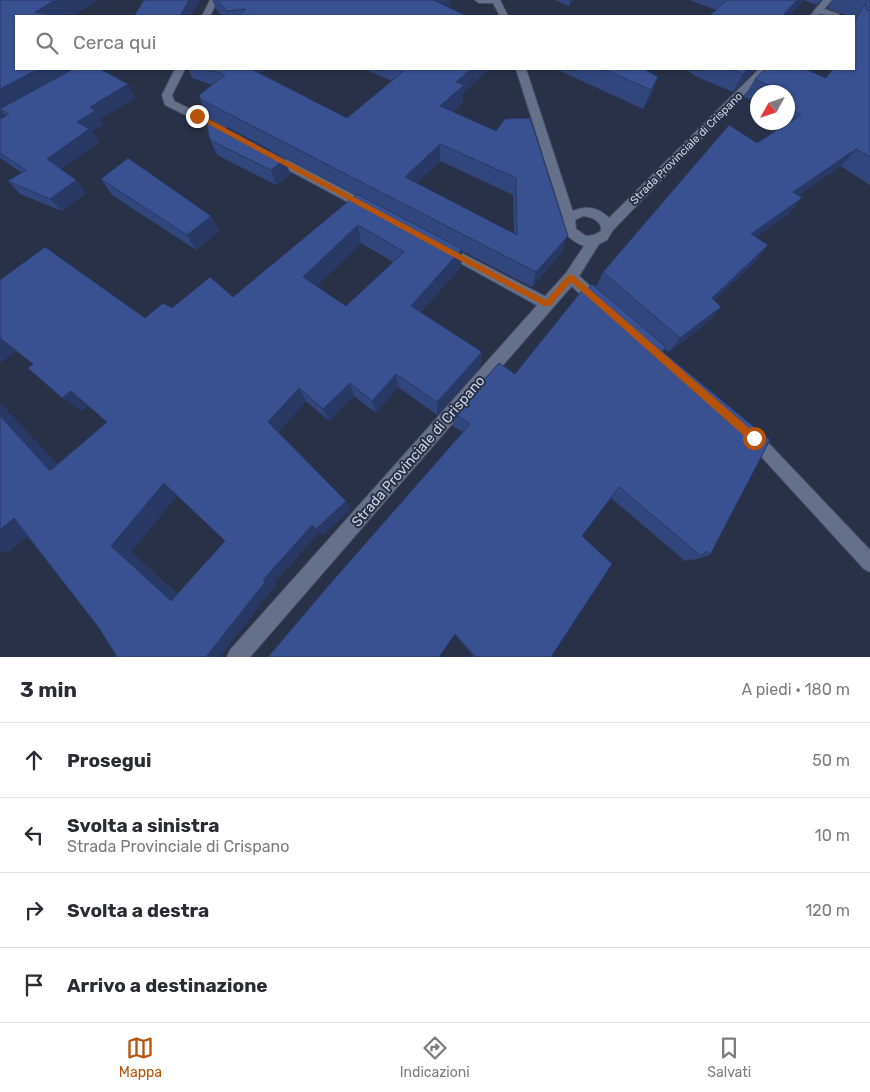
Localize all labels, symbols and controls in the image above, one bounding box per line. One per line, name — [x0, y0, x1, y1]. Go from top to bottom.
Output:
search box — [15, 15, 855, 70]
icon: search — [33, 29, 61, 57]
text: Cerca qui — [73, 31, 156, 54]
north arrow — [750, 85, 795, 130]
street label: Strada Provinciale di Crispano — [628, 90, 745, 207]
route end — [186, 105, 209, 128]
street label: Strada Provinciale di Crispano — [348, 372, 489, 530]
route start — [743, 427, 766, 450]
text: 3 min — [20, 677, 77, 702]
text: A piedi · 180 m — [742, 680, 850, 699]
icon: ahead — [20, 746, 48, 774]
text: Prosegui — [67, 749, 151, 772]
text: 50 m — [812, 751, 850, 770]
text: Svolta a sinistra — [67, 814, 220, 837]
icon: left — [20, 821, 48, 849]
text: 10 m — [815, 826, 850, 845]
text: Strada Provinciale di Crispano — [67, 837, 289, 856]
icon: right — [20, 896, 48, 924]
text: Svolta a destra — [67, 899, 209, 922]
text: 120 m — [805, 901, 850, 920]
icon: arrive — [20, 971, 48, 999]
text: Arrivo a destinazione — [67, 974, 268, 997]
tab: Mappa — [119, 1034, 162, 1081]
tab: Indicazioni — [400, 1034, 470, 1081]
tab: Salvati — [707, 1034, 751, 1081]

